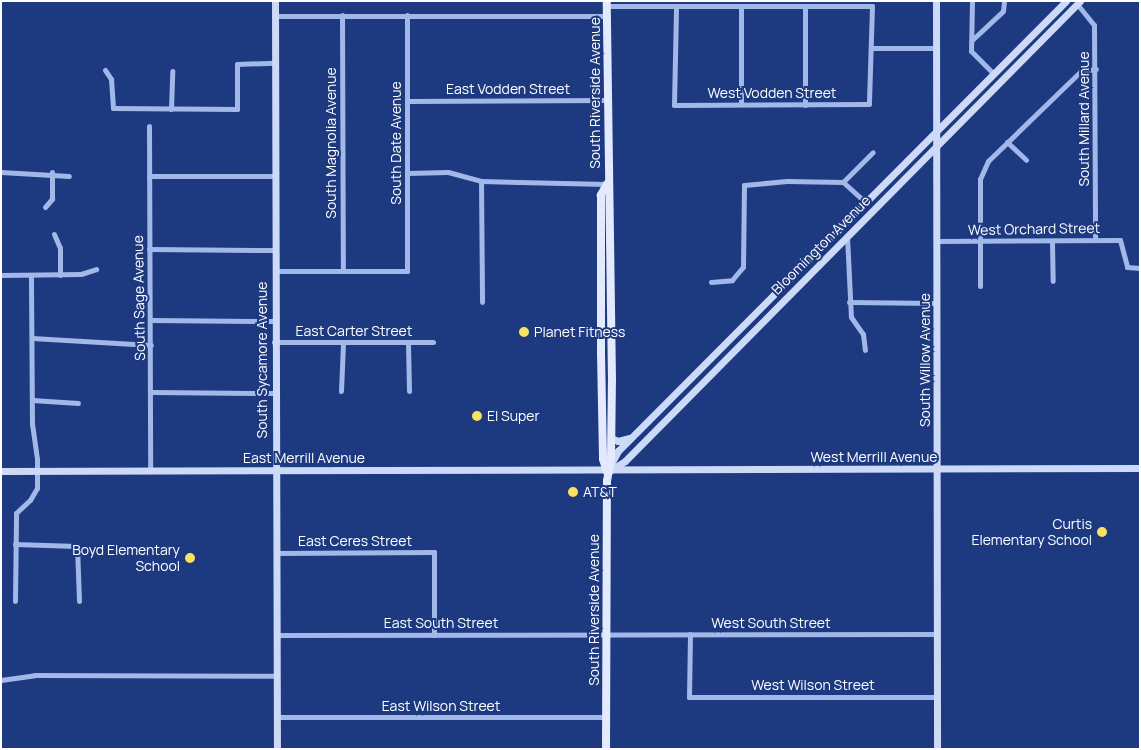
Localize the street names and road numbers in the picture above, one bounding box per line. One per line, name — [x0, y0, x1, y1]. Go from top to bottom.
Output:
street label: South Riverside Avenue — [587, 17, 603, 169]
street label: South Millard Avenue — [1076, 51, 1092, 187]
street label: South Magnolia Avenue — [323, 67, 339, 219]
street label: South Date Avenue — [388, 81, 404, 205]
street label: East Vodden Street — [446, 81, 570, 97]
street label: West Vodden Street — [708, 85, 836, 101]
street label: Bloomington Avenue — [768, 192, 874, 298]
street label: West Orchard Street — [968, 219, 1100, 239]
street label: South Sage Avenue — [130, 235, 148, 361]
street label: South Sycamore Avenue — [254, 282, 270, 438]
street label: South Willow Avenue — [917, 293, 933, 427]
street label: East Carter Street — [296, 323, 412, 339]
street label: West Merrill Avenue — [811, 449, 937, 465]
street label: East Merrill Avenue — [243, 450, 365, 466]
street label: East Ceres Street — [298, 533, 412, 549]
street label: South Riverside Avenue — [586, 534, 602, 686]
street label: East South Street — [384, 615, 498, 631]
street label: West South Street — [711, 615, 831, 631]
street label: West Wilson Street — [751, 677, 875, 693]
street label: East Wilson Street — [382, 698, 500, 714]

